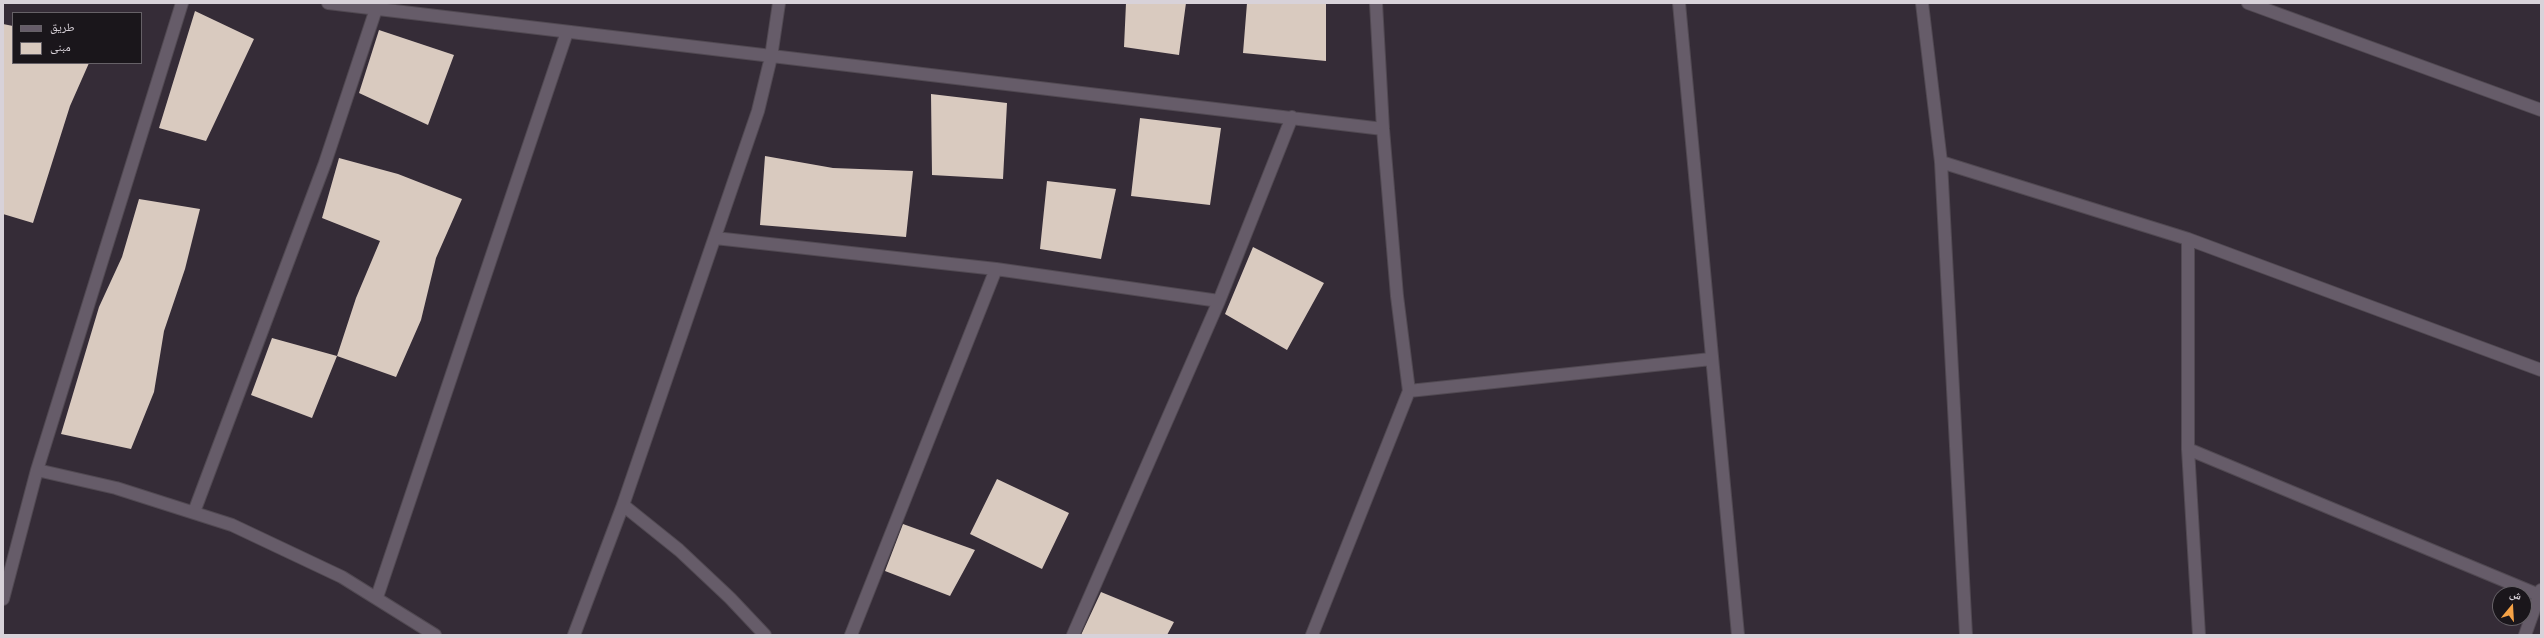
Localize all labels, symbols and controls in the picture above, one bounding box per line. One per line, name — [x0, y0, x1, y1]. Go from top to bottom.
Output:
legend — [12, 12, 142, 64]
text: طريق — [50, 20, 75, 34]
text: مبنى — [50, 40, 71, 54]
north arrow — [2492, 586, 2532, 626]
text: ش — [2508, 587, 2523, 603]

